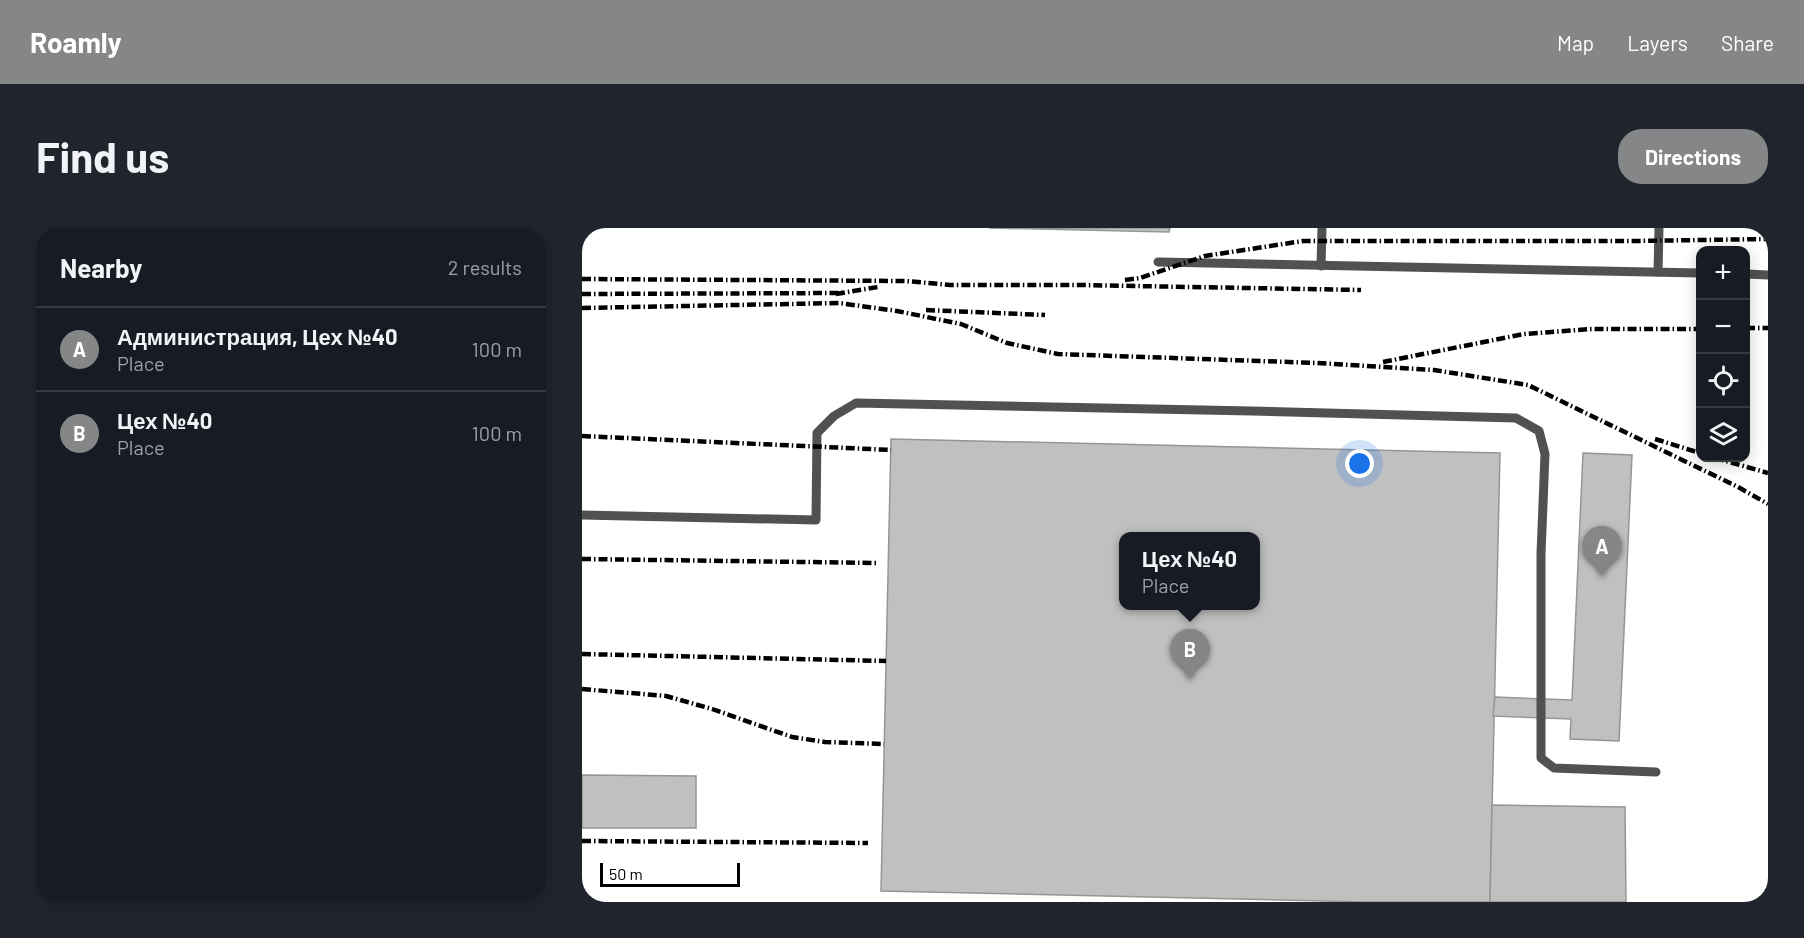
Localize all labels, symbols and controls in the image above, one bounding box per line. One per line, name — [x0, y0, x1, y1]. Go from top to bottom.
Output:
text: Roamly — [30, 25, 122, 59]
text: Map — [1557, 30, 1594, 55]
text: Layers — [1627, 30, 1688, 55]
text: Share — [1721, 30, 1774, 55]
button: Directions — [1618, 129, 1768, 184]
text: Find us — [36, 131, 169, 181]
map controls — [1696, 246, 1750, 462]
button: + — [1696, 246, 1750, 300]
text: Nearby — [60, 252, 142, 283]
text: 2 results — [448, 255, 522, 279]
button: − — [1696, 300, 1750, 354]
text: Администрация, Цех №40 — [117, 323, 398, 349]
text: A — [73, 337, 86, 361]
text: 100 m — [472, 337, 522, 361]
text: Place — [117, 351, 165, 375]
button: locate — [1696, 354, 1750, 408]
text: Цех №40 — [117, 407, 212, 433]
button: layers — [1696, 408, 1750, 462]
text: B — [73, 421, 86, 445]
text: 100 m — [472, 421, 522, 445]
text: Place — [117, 435, 165, 459]
your location — [1345, 449, 1374, 478]
pin: A — [1582, 526, 1622, 576]
popup — [1119, 532, 1260, 610]
text: Цех №40 — [1142, 545, 1237, 571]
text: Place — [1142, 573, 1190, 597]
pin: B — [1170, 630, 1210, 679]
scale bar — [600, 860, 740, 888]
text: 50 m — [609, 864, 643, 883]

